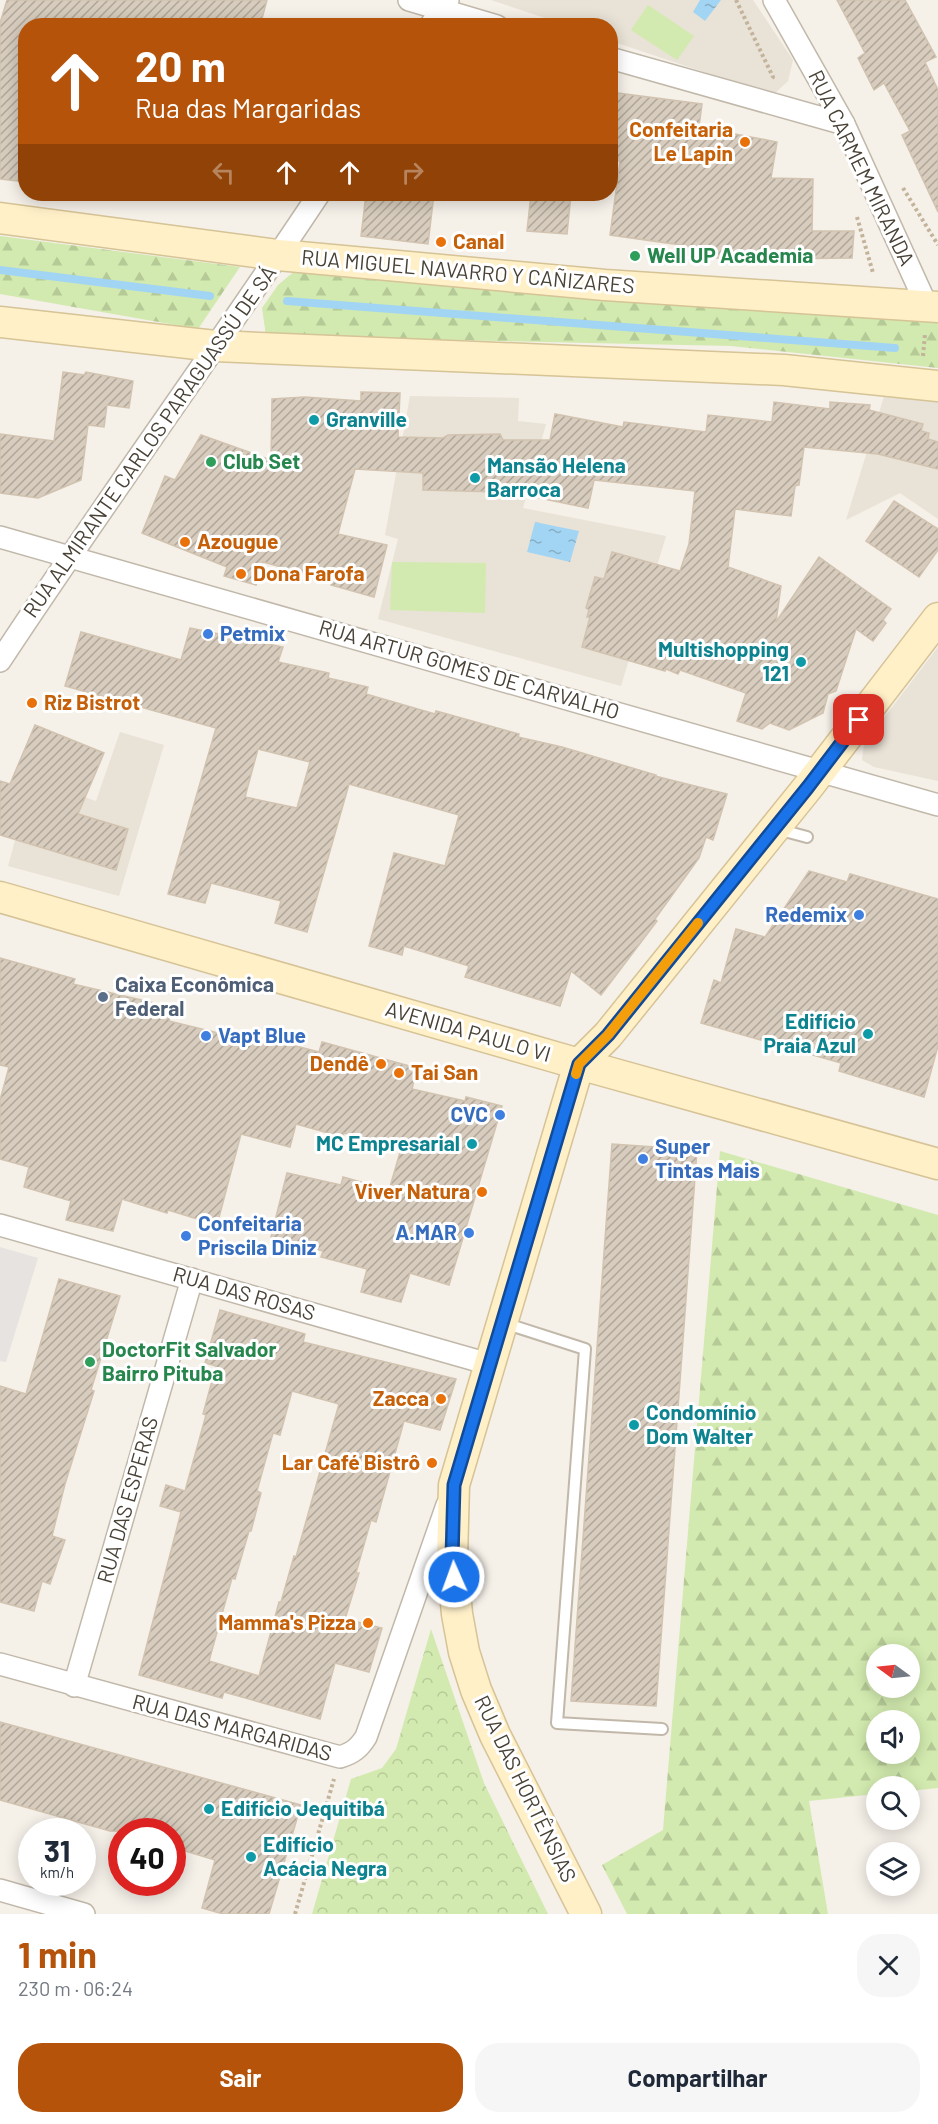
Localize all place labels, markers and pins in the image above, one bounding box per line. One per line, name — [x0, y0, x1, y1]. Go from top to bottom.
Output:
place label: Confeitaria Le Lapin — [629, 116, 733, 165]
marker: Confeitaria Le Lapin — [738, 135, 752, 149]
place label: Canal — [453, 228, 505, 253]
marker: Canal — [434, 235, 448, 249]
place label: Well UP Academia — [647, 242, 813, 267]
marker: Well UP Academia — [628, 249, 642, 263]
place label: Granville — [326, 406, 407, 431]
marker: Granville — [307, 413, 321, 427]
place label: Club Set — [223, 448, 300, 473]
place label: Mansão Helena Barroca — [487, 452, 626, 501]
marker: Club Set — [204, 455, 218, 469]
marker: Mansão Helena Barroca — [468, 471, 482, 485]
place label: Azougue — [197, 528, 278, 553]
marker: Azougue — [178, 535, 192, 549]
place label: Dona Farofa — [253, 560, 365, 585]
marker: Dona Farofa — [234, 567, 248, 581]
place label: Petmix — [220, 620, 285, 645]
marker: Petmix — [201, 627, 215, 641]
place label: Multishopping 121 — [658, 636, 789, 685]
marker: Multishopping 121 — [794, 655, 808, 669]
place label: Riz Bistrot — [44, 689, 140, 714]
pin — [833, 694, 884, 745]
marker: Riz Bistrot — [25, 696, 39, 710]
place label: Redemix — [765, 901, 847, 926]
marker: Redemix — [852, 908, 866, 922]
place label: Caixa Econômica Federal — [115, 971, 274, 1020]
marker: Caixa Econômica Federal — [96, 990, 110, 1004]
place label: Edifício Praia Azul — [763, 1008, 856, 1057]
place label: Vapt Blue — [218, 1022, 306, 1047]
marker: Edifício Praia Azul — [861, 1027, 875, 1041]
marker: Vapt Blue — [199, 1029, 213, 1043]
place label: Dendê — [310, 1050, 369, 1075]
marker: Dendê — [374, 1057, 388, 1071]
place label: Tai San — [411, 1059, 478, 1084]
marker: Tai San — [392, 1066, 406, 1080]
place label: CVC — [450, 1101, 488, 1126]
marker: CVC — [493, 1108, 507, 1122]
place label: MC Empresarial — [316, 1130, 460, 1155]
place label: Super Tintas Mais — [655, 1133, 760, 1182]
marker: MC Empresarial — [465, 1137, 479, 1151]
marker: Super Tintas Mais — [636, 1152, 650, 1166]
place label: Viver Natura — [354, 1178, 470, 1203]
marker: Viver Natura — [475, 1185, 489, 1199]
place label: Confeitaria Priscila Diniz — [198, 1210, 317, 1259]
place label: A.MAR — [395, 1219, 457, 1244]
marker: A.MAR — [462, 1226, 476, 1240]
marker: Confeitaria Priscila Diniz — [179, 1229, 193, 1243]
place label: DoctorFit Salvador Bairro Pituba — [102, 1336, 276, 1385]
marker: DoctorFit Salvador Bairro Pituba — [83, 1355, 97, 1369]
place label: Zacca — [373, 1385, 429, 1410]
marker: Zacca — [434, 1392, 448, 1406]
place label: Condomínio Dom Walter — [646, 1399, 757, 1448]
marker: Condomínio Dom Walter — [627, 1418, 641, 1432]
place label: Lar Café Bistrô — [282, 1449, 420, 1474]
marker: Lar Café Bistrô — [425, 1456, 439, 1470]
place label: Mamma's Pizza — [218, 1609, 356, 1634]
marker: Mamma's Pizza — [361, 1616, 375, 1630]
place label: Edifício Jequitibá — [221, 1795, 385, 1820]
marker: Edifício Jequitibá — [202, 1802, 216, 1816]
place label: Edifício Acácia Negra — [263, 1831, 387, 1880]
marker: Edifício Acácia Negra — [244, 1850, 258, 1864]

